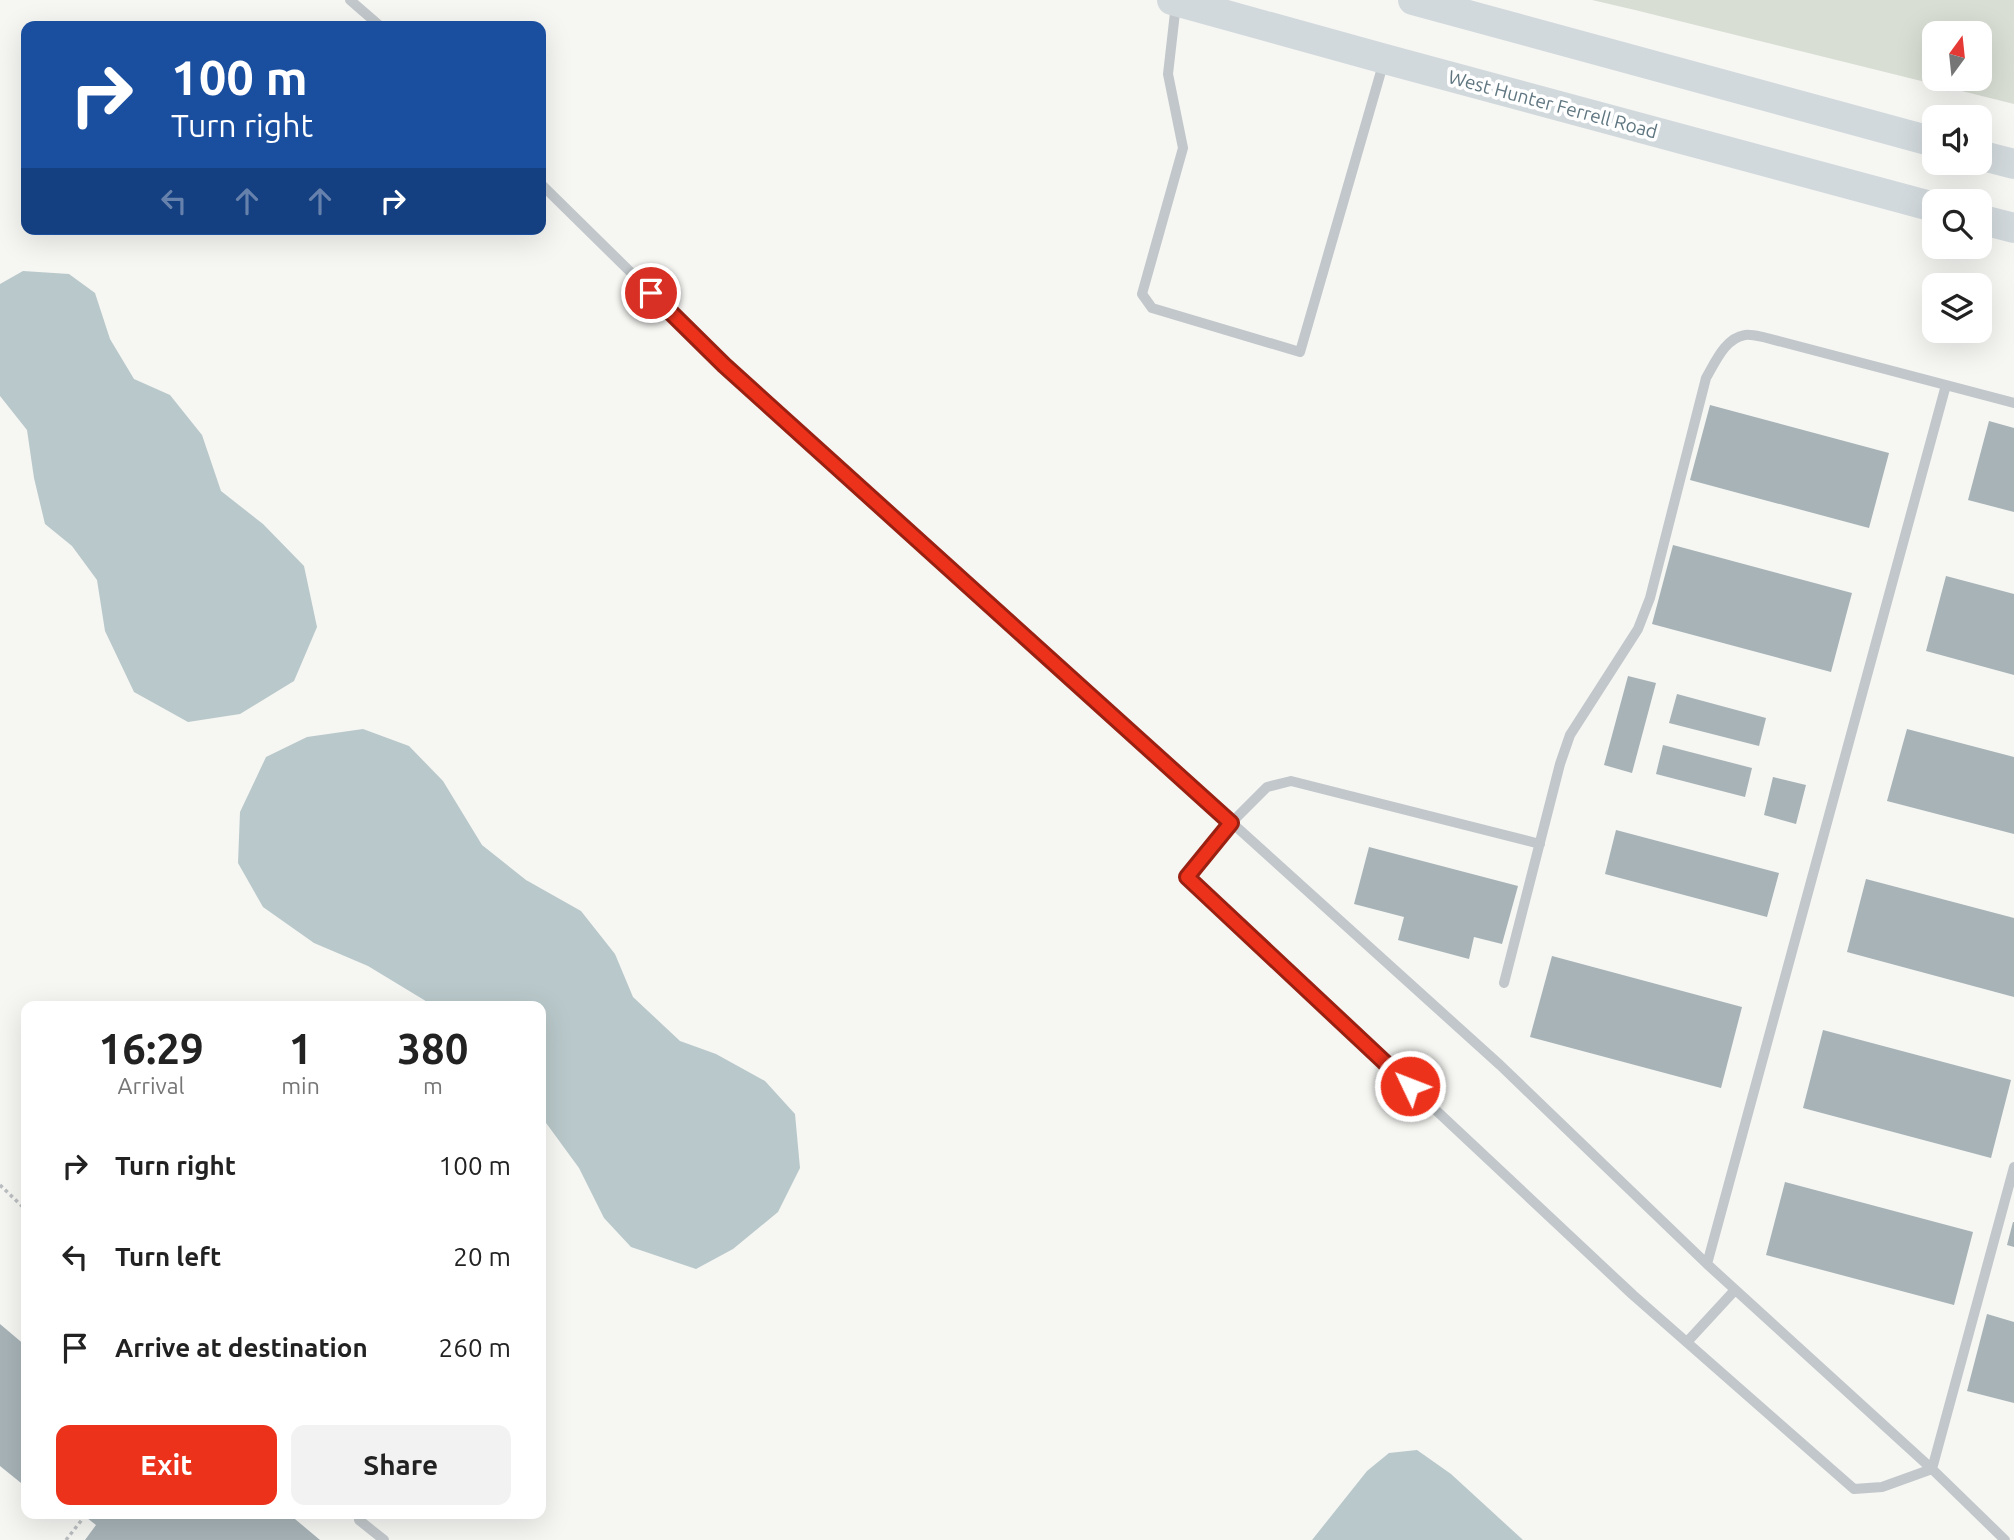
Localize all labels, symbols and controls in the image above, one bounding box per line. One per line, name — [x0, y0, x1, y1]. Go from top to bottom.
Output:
north arrow — [1922, 21, 1992, 91]
map controls — [1922, 21, 1992, 343]
icon: right — [56, 49, 147, 140]
text: 100 m — [171, 49, 308, 104]
street label: West Hunter Ferrell Road — [1446, 65, 1660, 143]
button: sound — [1922, 105, 1992, 175]
text: Turn right — [171, 107, 313, 143]
icon: left — [155, 182, 193, 220]
icon: ahead — [228, 182, 266, 220]
icon: ahead — [301, 182, 339, 220]
icon: right — [374, 182, 412, 220]
button: search — [1922, 189, 1992, 259]
pin — [621, 263, 681, 323]
button: layers — [1922, 273, 1992, 343]
icon: arrive — [632, 274, 670, 312]
text: 16:29 — [99, 1025, 204, 1072]
text: 1 — [289, 1025, 312, 1072]
text: 380 — [397, 1025, 468, 1072]
position arrow — [1373, 1049, 1447, 1123]
text: Arrival — [118, 1073, 185, 1098]
text: min — [281, 1073, 320, 1098]
text: m — [423, 1073, 443, 1098]
icon: right — [56, 1147, 94, 1185]
text: Turn right — [115, 1151, 236, 1180]
text: 100 m — [439, 1151, 511, 1180]
icon: left — [56, 1238, 94, 1276]
text: Turn left — [115, 1242, 221, 1271]
text: 20 m — [453, 1242, 511, 1271]
icon: arrive — [56, 1329, 94, 1367]
text: Arrive at destination — [115, 1333, 368, 1362]
text: 260 m — [439, 1333, 511, 1362]
button: Exit — [56, 1425, 277, 1505]
button: Share — [291, 1425, 511, 1505]

